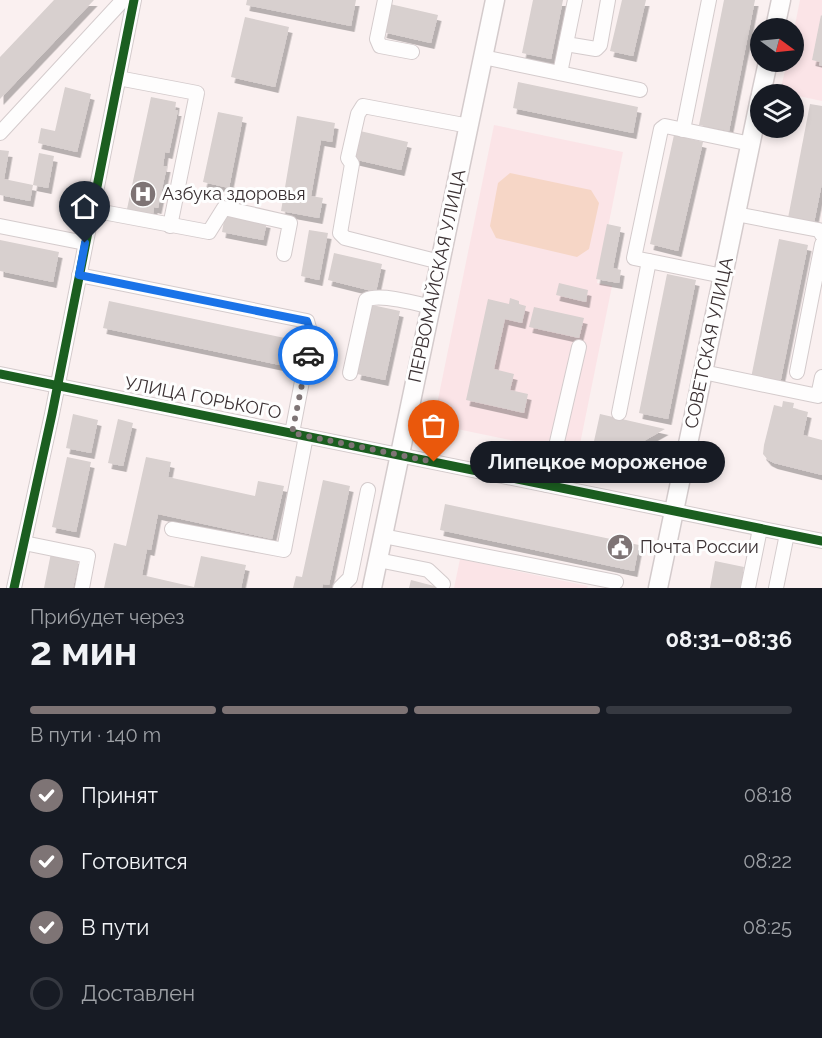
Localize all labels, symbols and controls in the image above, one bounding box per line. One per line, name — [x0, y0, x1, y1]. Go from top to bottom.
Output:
north arrow — [750, 18, 804, 72]
map controls — [750, 18, 804, 138]
button: layers — [750, 84, 804, 138]
street label: ПЕРВОМАЙСКАЯ УЛИЦА — [404, 167, 469, 384]
hospital icon: Азбука здоровья — [128, 179, 158, 209]
pin — [59, 181, 110, 243]
place label: Азбука здоровья — [162, 183, 305, 204]
icon: home — [68, 190, 101, 223]
street label: СОВЕТСКАЯ УЛИЦА — [680, 255, 737, 430]
courier — [278, 325, 338, 385]
icon: car — [292, 339, 325, 372]
street label: УЛИЦА ГОРЬКОГО — [123, 372, 283, 423]
pin — [408, 400, 459, 462]
icon: bag — [417, 409, 450, 442]
callout: Липецкое мороженое — [470, 441, 725, 483]
text: Липецкое мороженое — [488, 450, 707, 474]
public building icon: Почта России — [605, 532, 635, 562]
place label: Почта России — [640, 536, 759, 557]
text: Прибудет через — [30, 605, 184, 629]
text: 08:31–08:36 — [666, 626, 792, 652]
text: 2 мин — [30, 628, 137, 674]
text: В пути · 140 m — [30, 723, 161, 747]
icon: check — [30, 779, 63, 812]
text: Принят — [81, 782, 158, 808]
text: 08:18 — [744, 783, 792, 807]
icon: check — [30, 845, 63, 878]
text: Готовится — [81, 848, 188, 874]
text: 08:22 — [743, 849, 792, 873]
icon: check — [30, 911, 63, 944]
text: В пути — [81, 914, 149, 940]
text: 08:25 — [743, 915, 792, 939]
text: Доставлен — [81, 980, 195, 1006]

